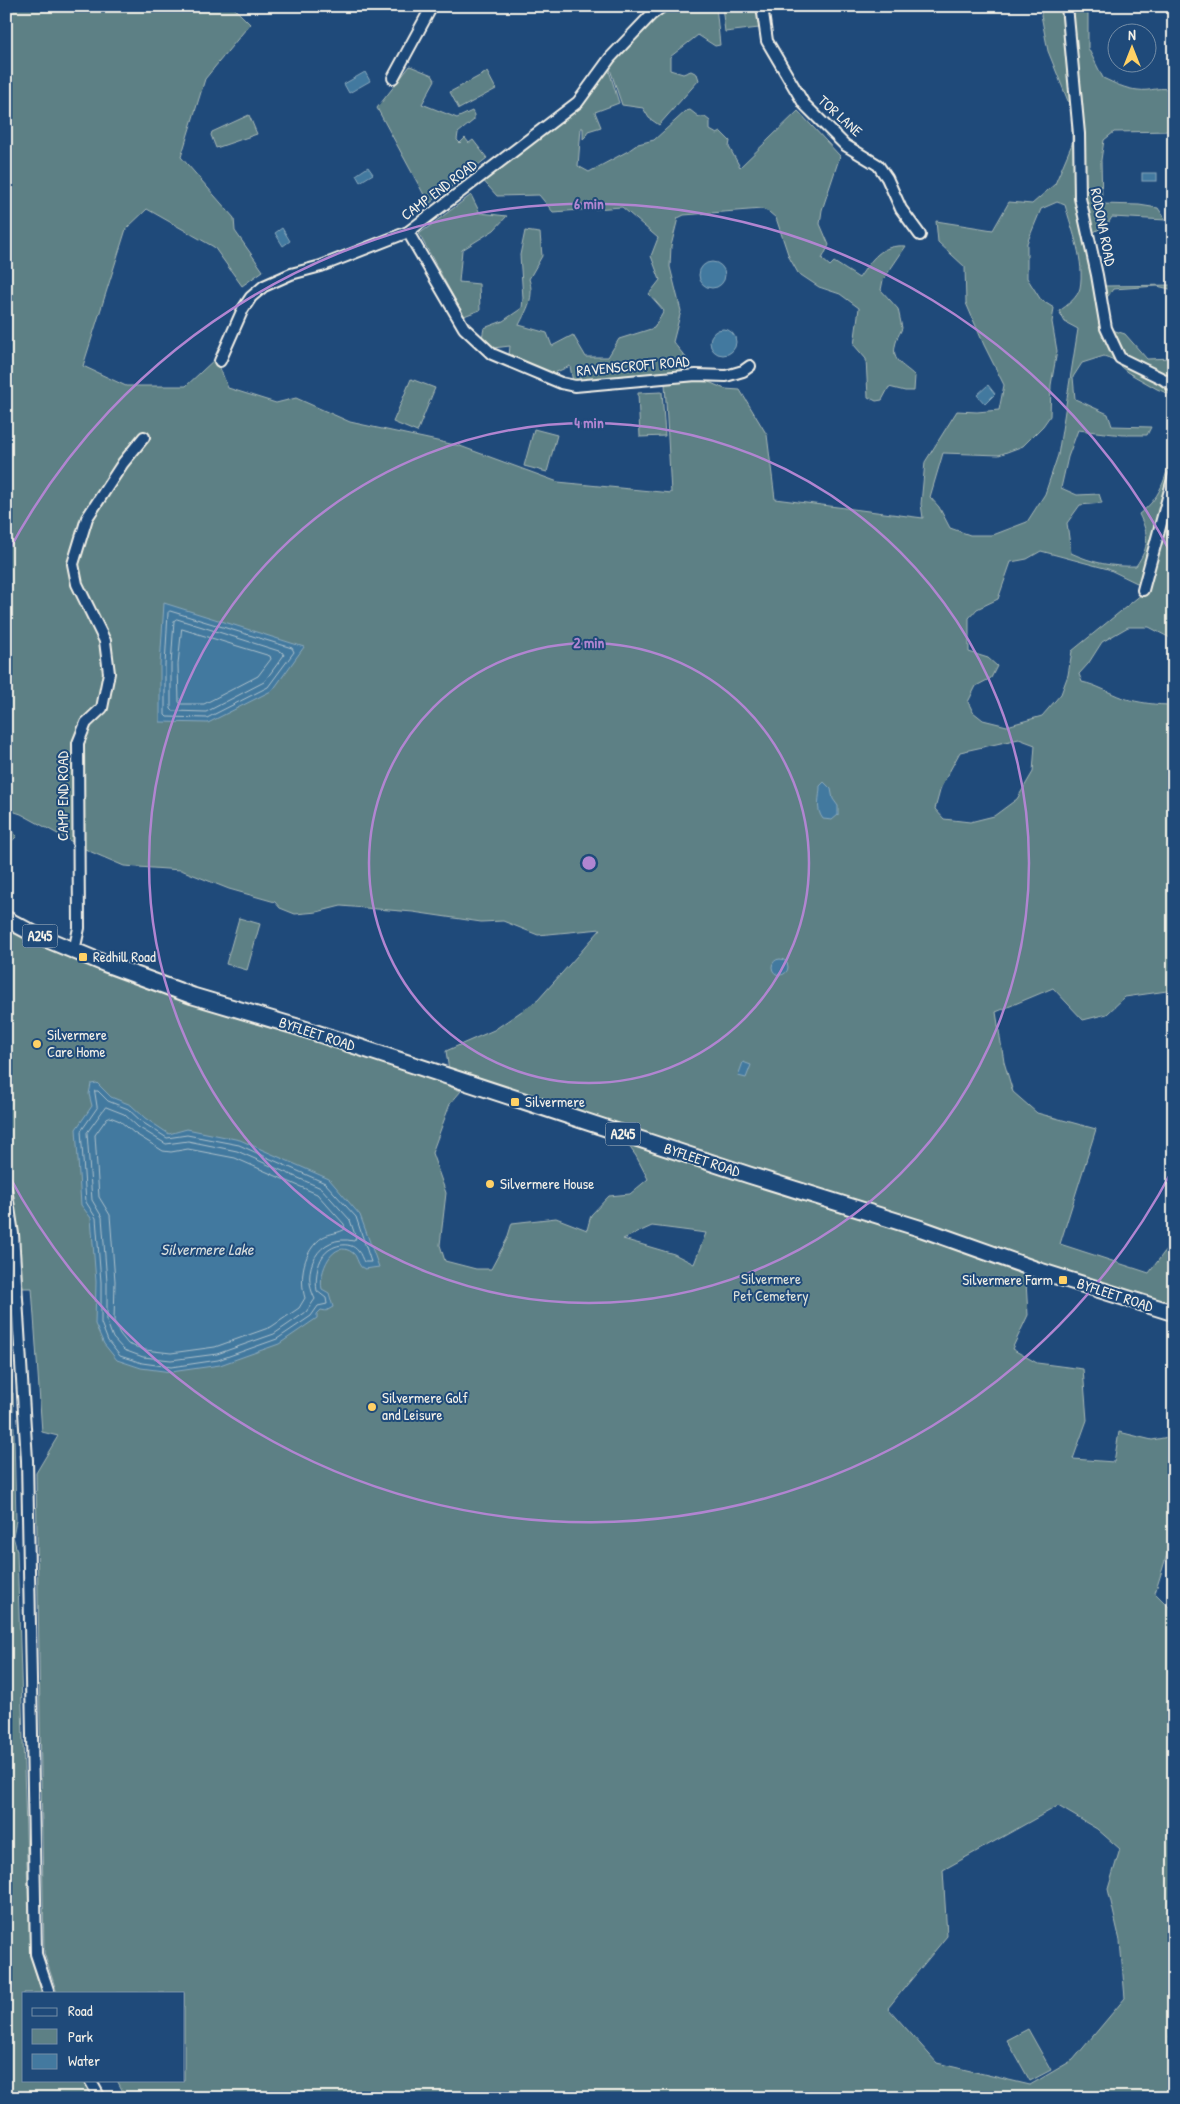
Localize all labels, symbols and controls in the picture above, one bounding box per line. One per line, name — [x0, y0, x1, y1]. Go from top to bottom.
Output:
north arrow — [1108, 22, 1158, 72]
text: N — [1128, 25, 1136, 44]
street label: TOR LANE — [814, 90, 867, 141]
street label: CAMP END ROAD — [396, 154, 482, 225]
street label: RODONA ROAD — [1086, 186, 1121, 269]
text: 6 min — [574, 193, 604, 214]
street label: RAVENSCROFT ROAD — [576, 350, 691, 381]
text: 4 min — [574, 412, 604, 433]
text: 2 min — [574, 632, 605, 653]
street label: CAMP END ROAD — [52, 750, 73, 841]
centre of rings — [580, 854, 598, 872]
road number: A245 — [22, 924, 58, 948]
place label: Redhill Road — [93, 946, 156, 967]
marker: Redhill Road — [77, 951, 89, 963]
street label: BYFLEET ROAD — [276, 1011, 359, 1056]
place label: Silvermere Care Home — [47, 1024, 107, 1062]
marker: Silvermere Care Home — [31, 1038, 43, 1050]
place label: Silvermere — [525, 1091, 585, 1112]
marker: Silvermere — [509, 1096, 521, 1108]
road number: A245 — [606, 1122, 640, 1146]
street label: BYFLEET ROAD — [661, 1137, 744, 1182]
place label: Silvermere House — [500, 1173, 594, 1194]
marker: Silvermere House — [484, 1178, 496, 1190]
water label: Silvermere Lake — [161, 1238, 254, 1260]
park label: Silvermere Pet Cemetery — [733, 1268, 809, 1306]
place label: Silvermere Farm — [962, 1269, 1053, 1290]
street label: BYFLEET ROAD — [1074, 1272, 1157, 1317]
marker: Silvermere Farm — [1057, 1274, 1069, 1286]
place label: Silvermere Golf and Leisure — [382, 1387, 469, 1425]
marker: Silvermere Golf and Leisure — [366, 1401, 378, 1413]
legend — [22, 1992, 185, 2082]
text: Road — [68, 2000, 93, 2021]
text: Park — [68, 2026, 93, 2047]
text: Water — [68, 2050, 100, 2071]

